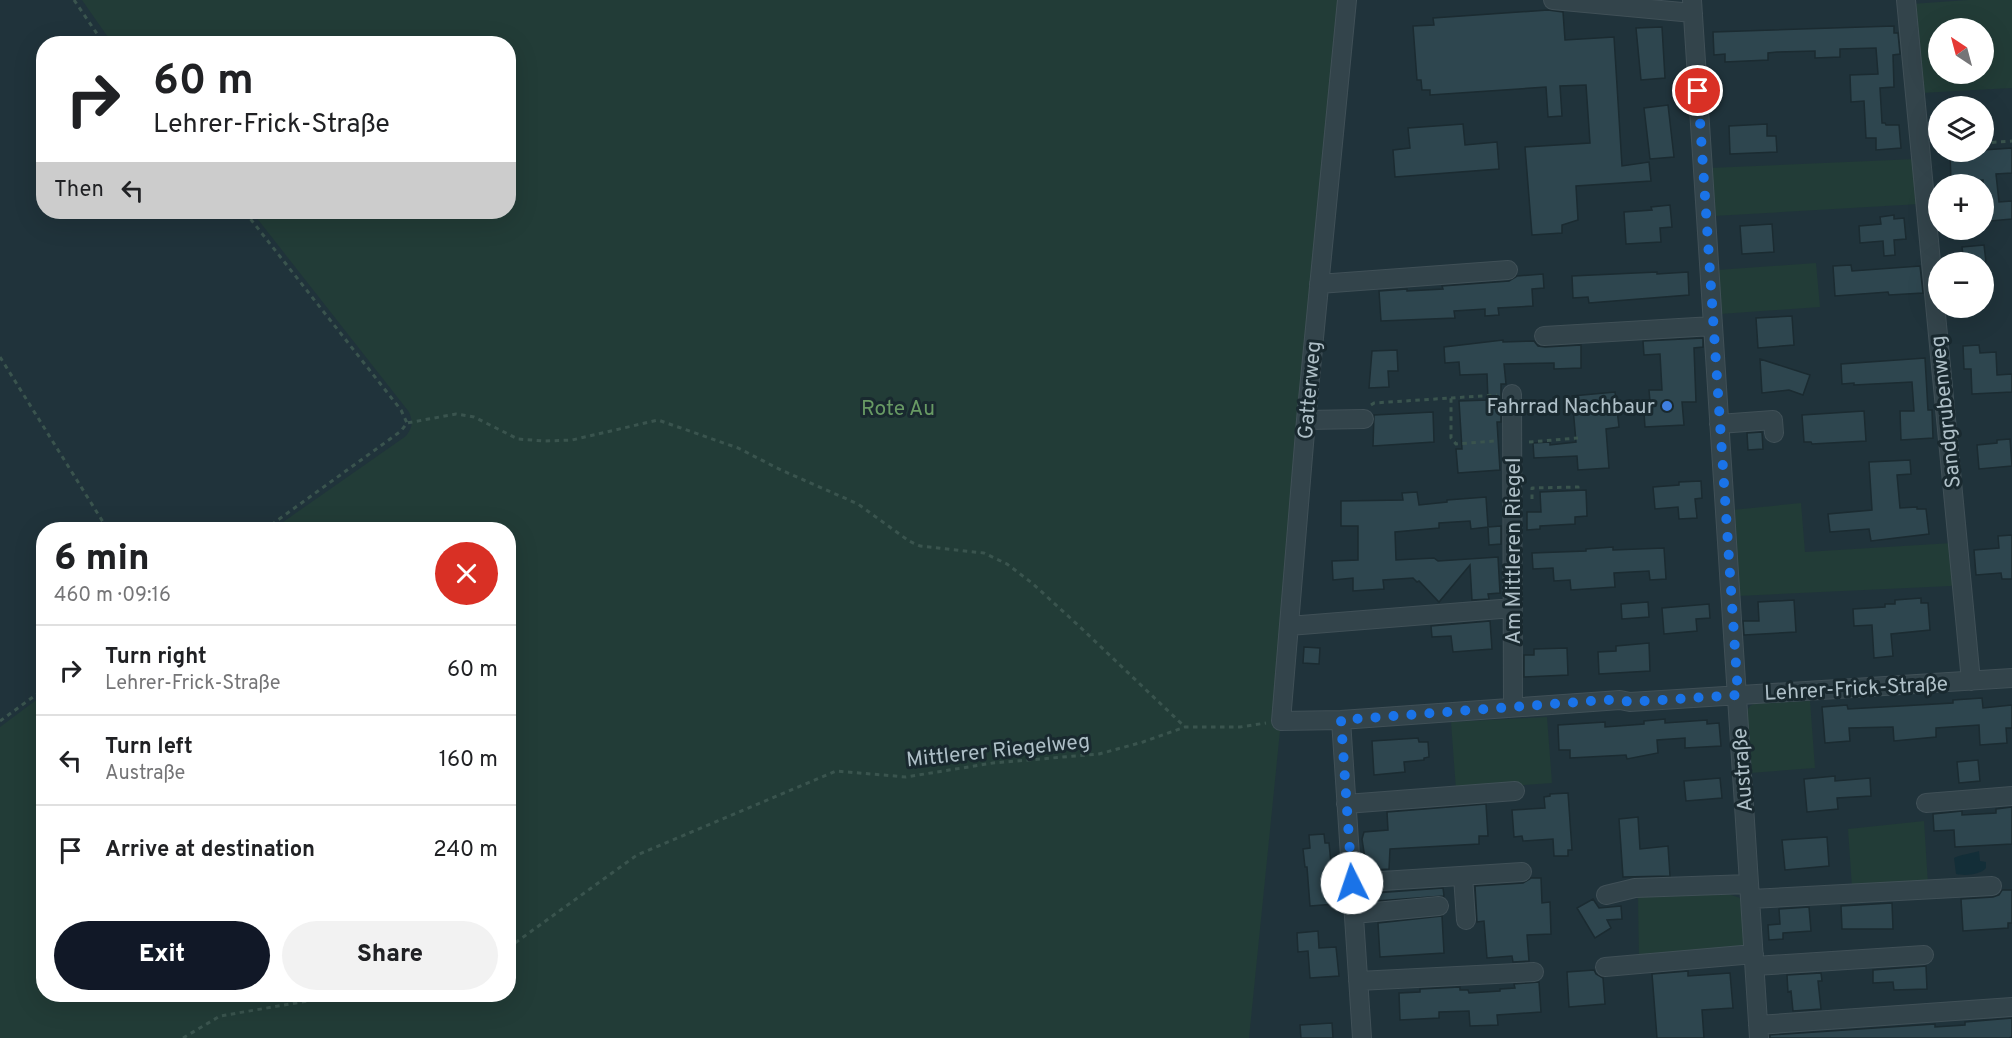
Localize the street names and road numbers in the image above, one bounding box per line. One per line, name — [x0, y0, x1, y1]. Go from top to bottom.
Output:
street label: Sandgrubenweg — [1925, 334, 1968, 489]
street label: Gatterweg — [1293, 340, 1328, 440]
street label: Am Mittleren Riegel — [1501, 458, 1528, 644]
street label: Lehrer-Frick-Straße — [1763, 671, 1949, 708]
street label: Austraße — [1727, 727, 1760, 813]
street label: Mittlerer Riegelweg — [905, 728, 1091, 775]

